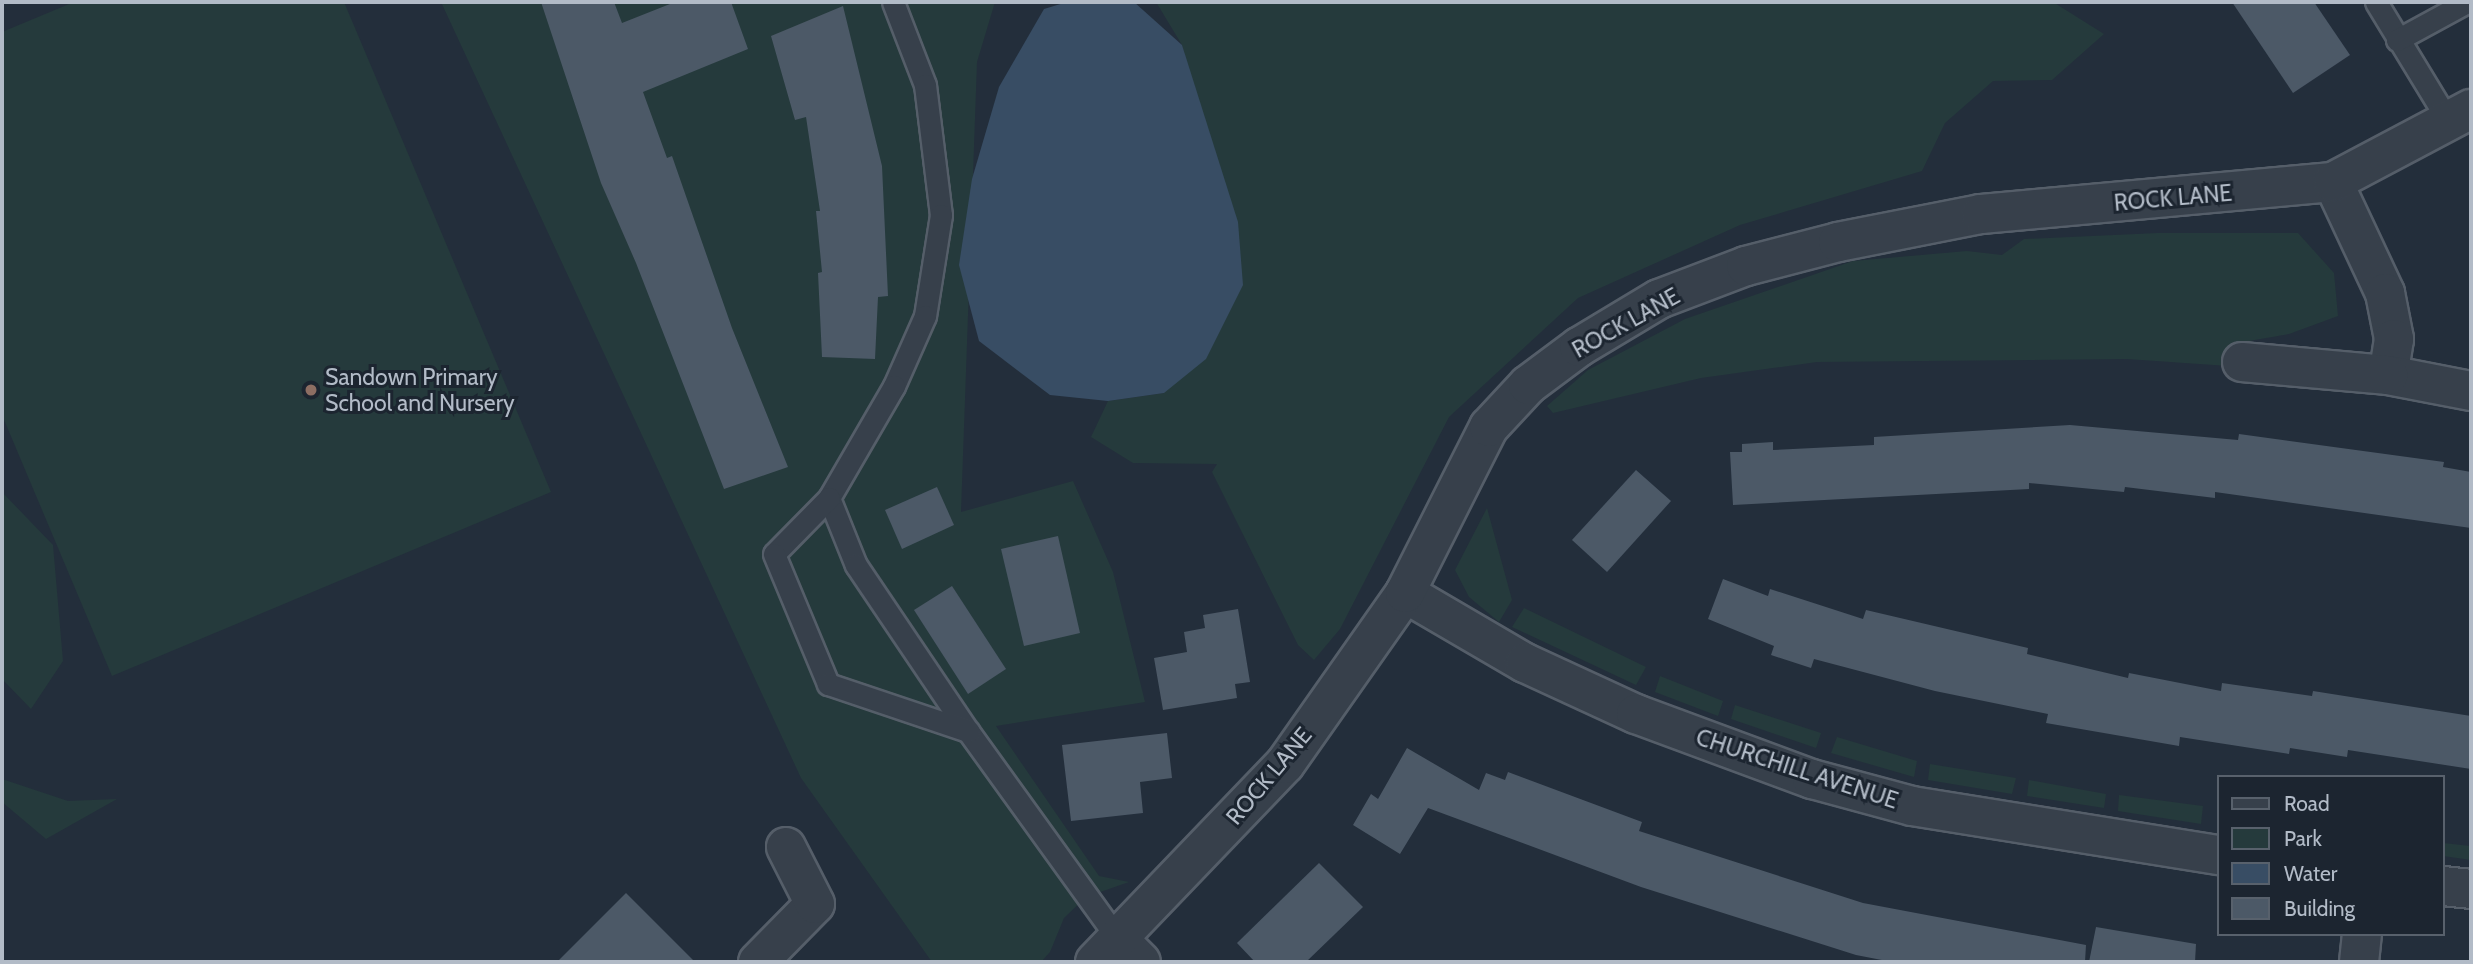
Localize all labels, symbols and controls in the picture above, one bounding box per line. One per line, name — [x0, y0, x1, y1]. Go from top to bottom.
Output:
street label: ROCK LANE — [2113, 179, 2233, 217]
street label: ROCK LANE — [1567, 282, 1685, 364]
place label: Sandown Primary School and Nursery — [325, 363, 515, 417]
marker: Sandown Primary School and Nursery — [303, 382, 319, 398]
street label: ROCK LANE — [1220, 722, 1318, 830]
street label: CHURCHILL AVENUE — [1692, 723, 1902, 815]
legend — [2218, 775, 2445, 936]
text: Road — [2284, 791, 2330, 816]
text: Park — [2284, 826, 2322, 851]
text: Water — [2284, 861, 2337, 886]
text: Building — [2284, 896, 2355, 921]

